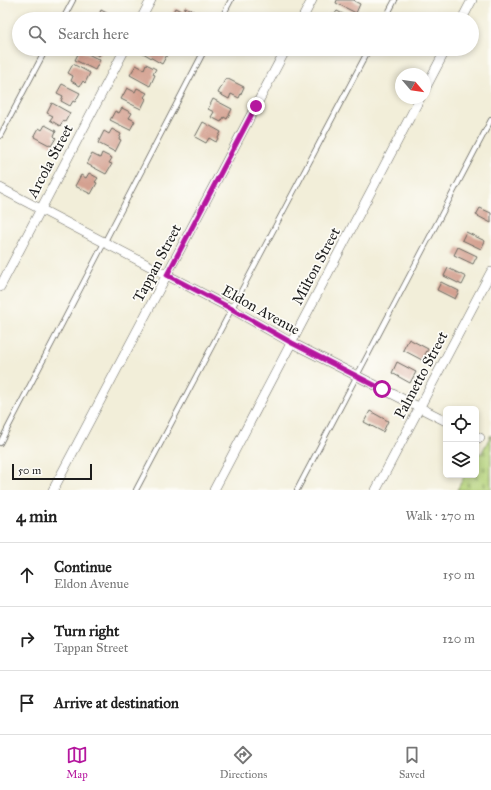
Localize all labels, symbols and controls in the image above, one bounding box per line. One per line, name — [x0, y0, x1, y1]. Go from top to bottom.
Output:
search box — [12, 12, 479, 56]
icon: search — [26, 23, 48, 45]
text: Search here — [58, 25, 129, 43]
north arrow — [395, 68, 431, 104]
route end — [247, 97, 265, 115]
street label: Arcola Street — [23, 121, 77, 202]
street label: Tappan Street — [129, 220, 185, 305]
street label: Milton Street — [288, 224, 344, 308]
street label: Eldon Avenue — [219, 281, 303, 339]
street label: Palmetto Street — [390, 328, 452, 422]
route start — [373, 380, 391, 398]
map controls — [443, 406, 479, 478]
button: locate — [443, 406, 479, 442]
button: layers — [443, 442, 479, 478]
scale bar — [12, 462, 92, 481]
text: 50 m — [18, 464, 41, 477]
text: 4 min — [16, 506, 57, 527]
text: Walk · 270 m — [406, 508, 475, 524]
text: Continue — [54, 558, 112, 576]
icon: ahead — [16, 564, 38, 586]
text: 150 m — [443, 567, 475, 583]
text: Eldon Avenue — [54, 576, 129, 592]
text: Turn right — [54, 622, 119, 640]
icon: right — [16, 628, 38, 650]
text: 120 m — [442, 631, 475, 647]
text: Tappan Street — [54, 640, 128, 656]
icon: arrive — [16, 692, 38, 714]
text: Arrive at destination — [54, 694, 179, 712]
tab: Map — [66, 744, 88, 781]
tab: Directions — [220, 744, 267, 781]
tab: Saved — [399, 744, 425, 781]

